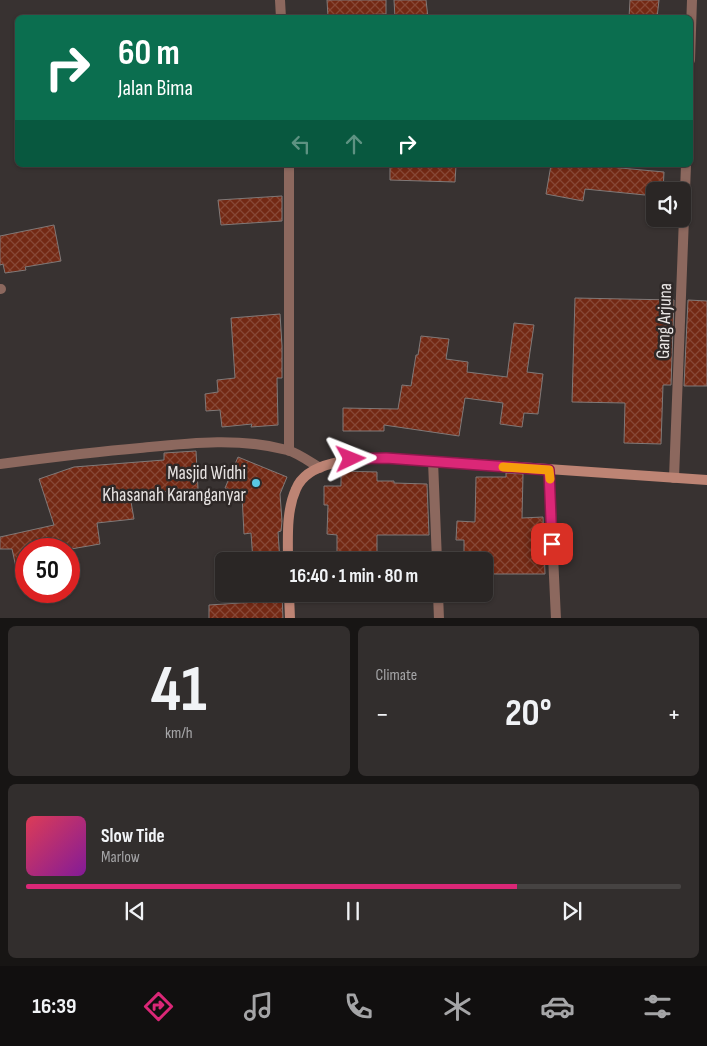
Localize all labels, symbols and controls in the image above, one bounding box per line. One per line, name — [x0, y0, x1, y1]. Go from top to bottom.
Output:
text: 60 m — [118, 32, 180, 75]
icon: right — [35, 35, 100, 100]
text: Jalan Bima — [118, 75, 193, 102]
icon: left — [287, 130, 315, 158]
icon: ahead — [340, 130, 368, 158]
icon: right — [393, 130, 421, 158]
map controls — [646, 182, 691, 227]
button: sound — [646, 182, 691, 227]
street label: Gang Arjuna — [652, 283, 677, 360]
position arrow — [324, 432, 376, 484]
place label: Masjid Widhi Khasanah Karanganyar — [102, 462, 247, 507]
marker: Masjid Widhi Khasanah Karanganyar — [250, 477, 262, 489]
pin — [531, 523, 573, 565]
icon: arrive — [538, 530, 566, 558]
speed limit sign: 50 — [15, 538, 80, 603]
text: 16:40 · 1 min · 80 m — [290, 565, 418, 588]
text: 41 — [151, 652, 207, 730]
text: Climate — [376, 666, 417, 685]
text: 20° — [505, 691, 552, 736]
text: − — [376, 698, 389, 731]
text: + — [667, 698, 681, 731]
text: km/h — [165, 724, 193, 743]
text: Slow Tide — [101, 825, 165, 848]
text: Marlow — [101, 848, 140, 867]
icon: previous — [121, 897, 149, 925]
icon: pause — [339, 897, 367, 925]
icon: next — [558, 897, 586, 925]
icon: directions — [141, 989, 176, 1024]
icon: music — [241, 989, 276, 1024]
icon: phone — [341, 989, 376, 1024]
icon: climate — [440, 989, 475, 1024]
icon: car — [540, 989, 575, 1024]
icon: filters — [640, 989, 675, 1024]
text: 16:39 — [32, 993, 77, 1020]

